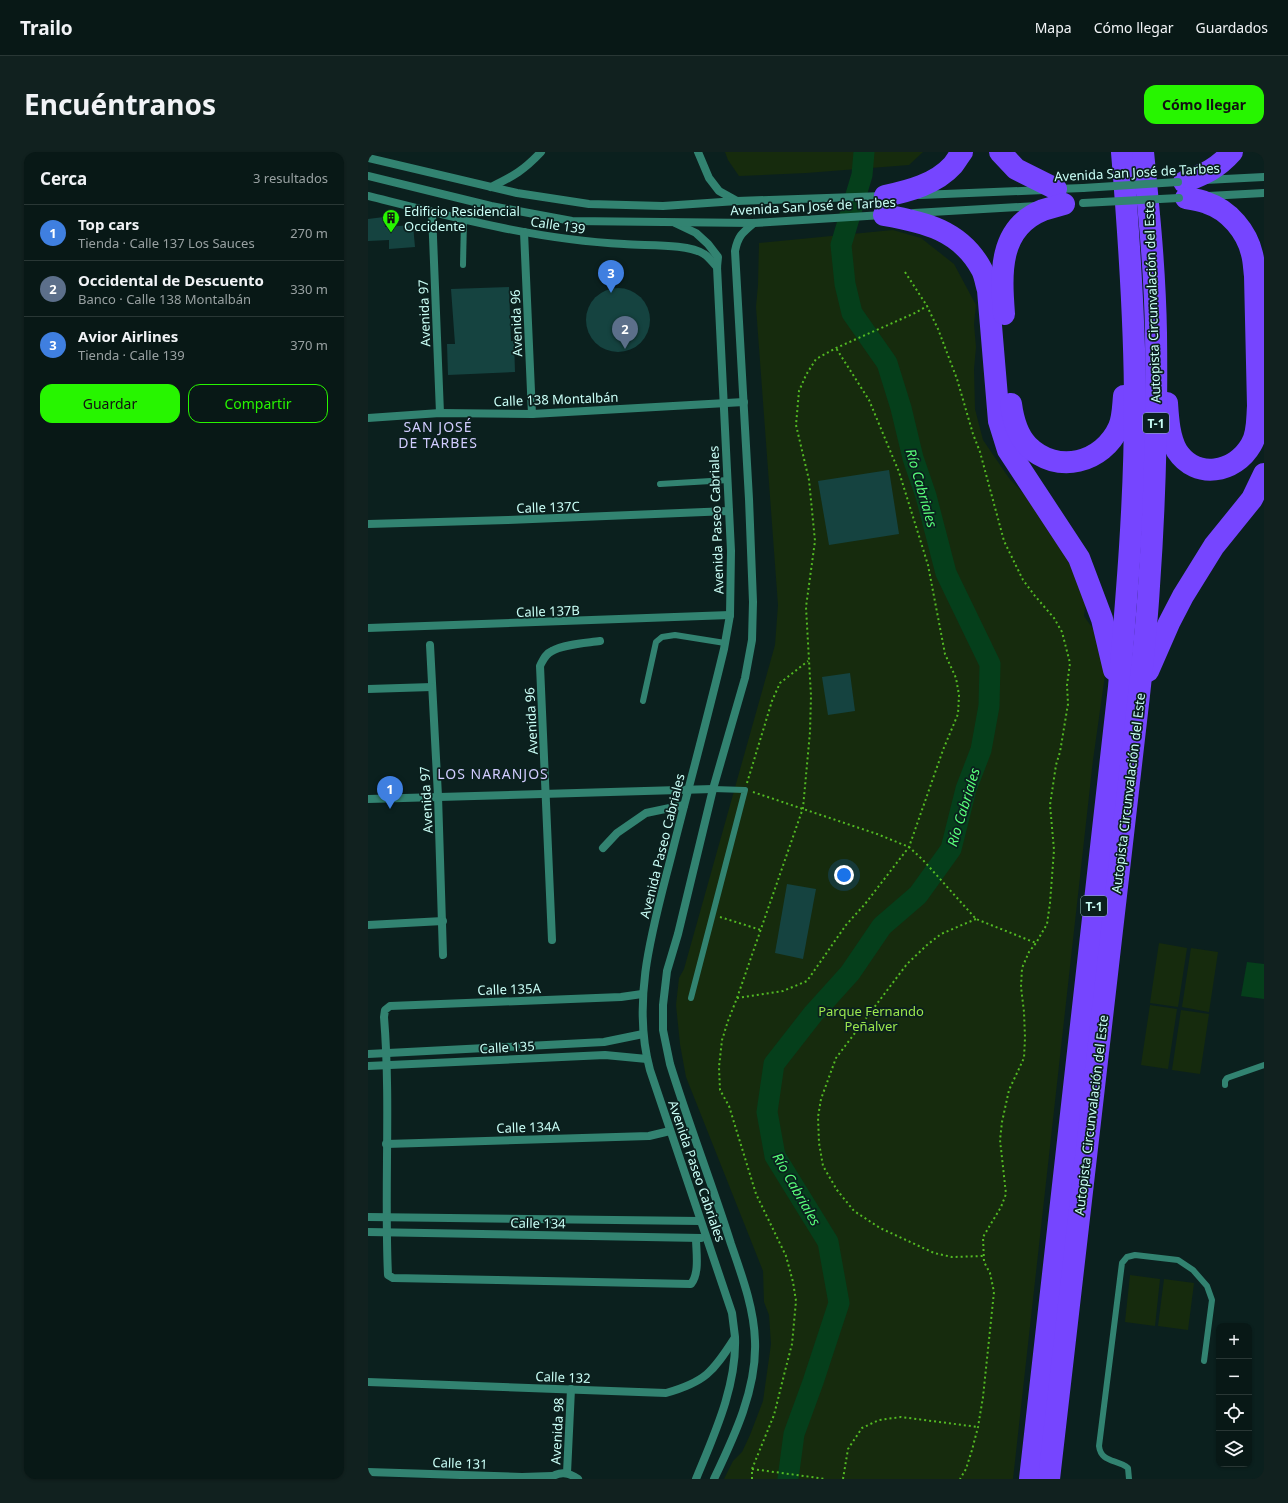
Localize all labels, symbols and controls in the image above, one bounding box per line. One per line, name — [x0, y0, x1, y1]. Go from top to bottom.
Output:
text: Trailo — [20, 15, 73, 41]
text: Mapa — [1035, 18, 1072, 37]
text: Cómo llegar — [1094, 18, 1174, 37]
text: Guardados — [1196, 18, 1268, 37]
text: Encuéntranos — [24, 85, 216, 123]
button: Cómo llegar — [1144, 85, 1264, 124]
street label: Avenida San José de Tarbes — [1054, 159, 1220, 185]
text: Cerca — [40, 167, 87, 190]
text: 3 resultados — [253, 169, 328, 187]
street label: Avenida San José de Tarbes — [730, 193, 896, 219]
street label: Autopista Circunvalación del Este — [1139, 201, 1165, 403]
place label: Edificio Residencial Occidente — [404, 202, 520, 235]
building icon: Edificio Residencial Occidente — [381, 208, 401, 233]
street label: Calle 139 — [529, 212, 587, 238]
text: Top cars — [78, 214, 139, 234]
text: 1 — [49, 224, 57, 242]
text: 270 m — [290, 224, 328, 242]
text: Tienda · Calle 137 Los Sauces — [78, 234, 255, 252]
pin: 3 — [598, 260, 624, 293]
text: Occidental de Descuento — [78, 270, 264, 290]
street label: Avenida 97 — [414, 279, 434, 347]
text: 2 — [49, 280, 57, 298]
text: 330 m — [290, 280, 328, 298]
street label: Avenida 96 — [506, 289, 526, 357]
text: Banco · Calle 138 Montalbán — [78, 290, 251, 308]
pin: 2 — [612, 316, 638, 349]
text: Avior Airlines — [78, 326, 178, 346]
text: 3 — [49, 336, 57, 354]
text: 370 m — [290, 336, 328, 354]
text: Tienda · Calle 139 — [78, 346, 185, 364]
button: Guardar — [40, 384, 180, 423]
button: Compartir — [188, 384, 328, 423]
street label: Calle 138 Montalbán — [493, 388, 619, 410]
road number: T-1 — [1143, 413, 1169, 433]
district label: SAN JOSÉ DE TARBES — [398, 417, 478, 452]
street label: Avenida Paseo Cabriales — [704, 445, 728, 595]
water label: Río Cabriales — [902, 446, 942, 530]
street label: Calle 137C — [516, 497, 580, 517]
street label: Calle 137B — [516, 601, 580, 621]
street label: Avenida 96 — [520, 687, 542, 755]
street label: Autopista Circunvalación del Este — [1107, 692, 1149, 894]
district label: LOS NARANJOS — [437, 764, 549, 783]
water label: Río Cabriales — [942, 765, 984, 849]
street label: Avenida 97 — [415, 766, 437, 834]
street label: Avenida Paseo Cabriales — [635, 772, 689, 920]
pin: 1 — [377, 776, 403, 809]
your location — [834, 865, 854, 885]
road number: T-1 — [1081, 896, 1107, 916]
street label: Calle 135A — [477, 979, 542, 999]
park label: Parque Fernando Peñalver — [818, 1002, 924, 1035]
street label: Autopista Circunvalación del Este — [1070, 1014, 1112, 1216]
street label: Calle 135 — [479, 1037, 535, 1057]
street label: Avenida Paseo Cabriales — [664, 1098, 730, 1244]
street label: Calle 134A — [496, 1117, 561, 1137]
water label: Río Cabriales — [768, 1149, 826, 1229]
street label: Calle 134 — [510, 1214, 566, 1232]
map controls — [1216, 1323, 1252, 1467]
button: + — [1216, 1323, 1252, 1359]
button: − — [1216, 1359, 1252, 1395]
street label: Calle 132 — [535, 1367, 591, 1387]
button: locate — [1216, 1395, 1252, 1431]
street label: Avenida 98 — [546, 1397, 568, 1465]
button: layers — [1216, 1431, 1252, 1467]
street label: Calle 131 — [432, 1453, 488, 1473]

